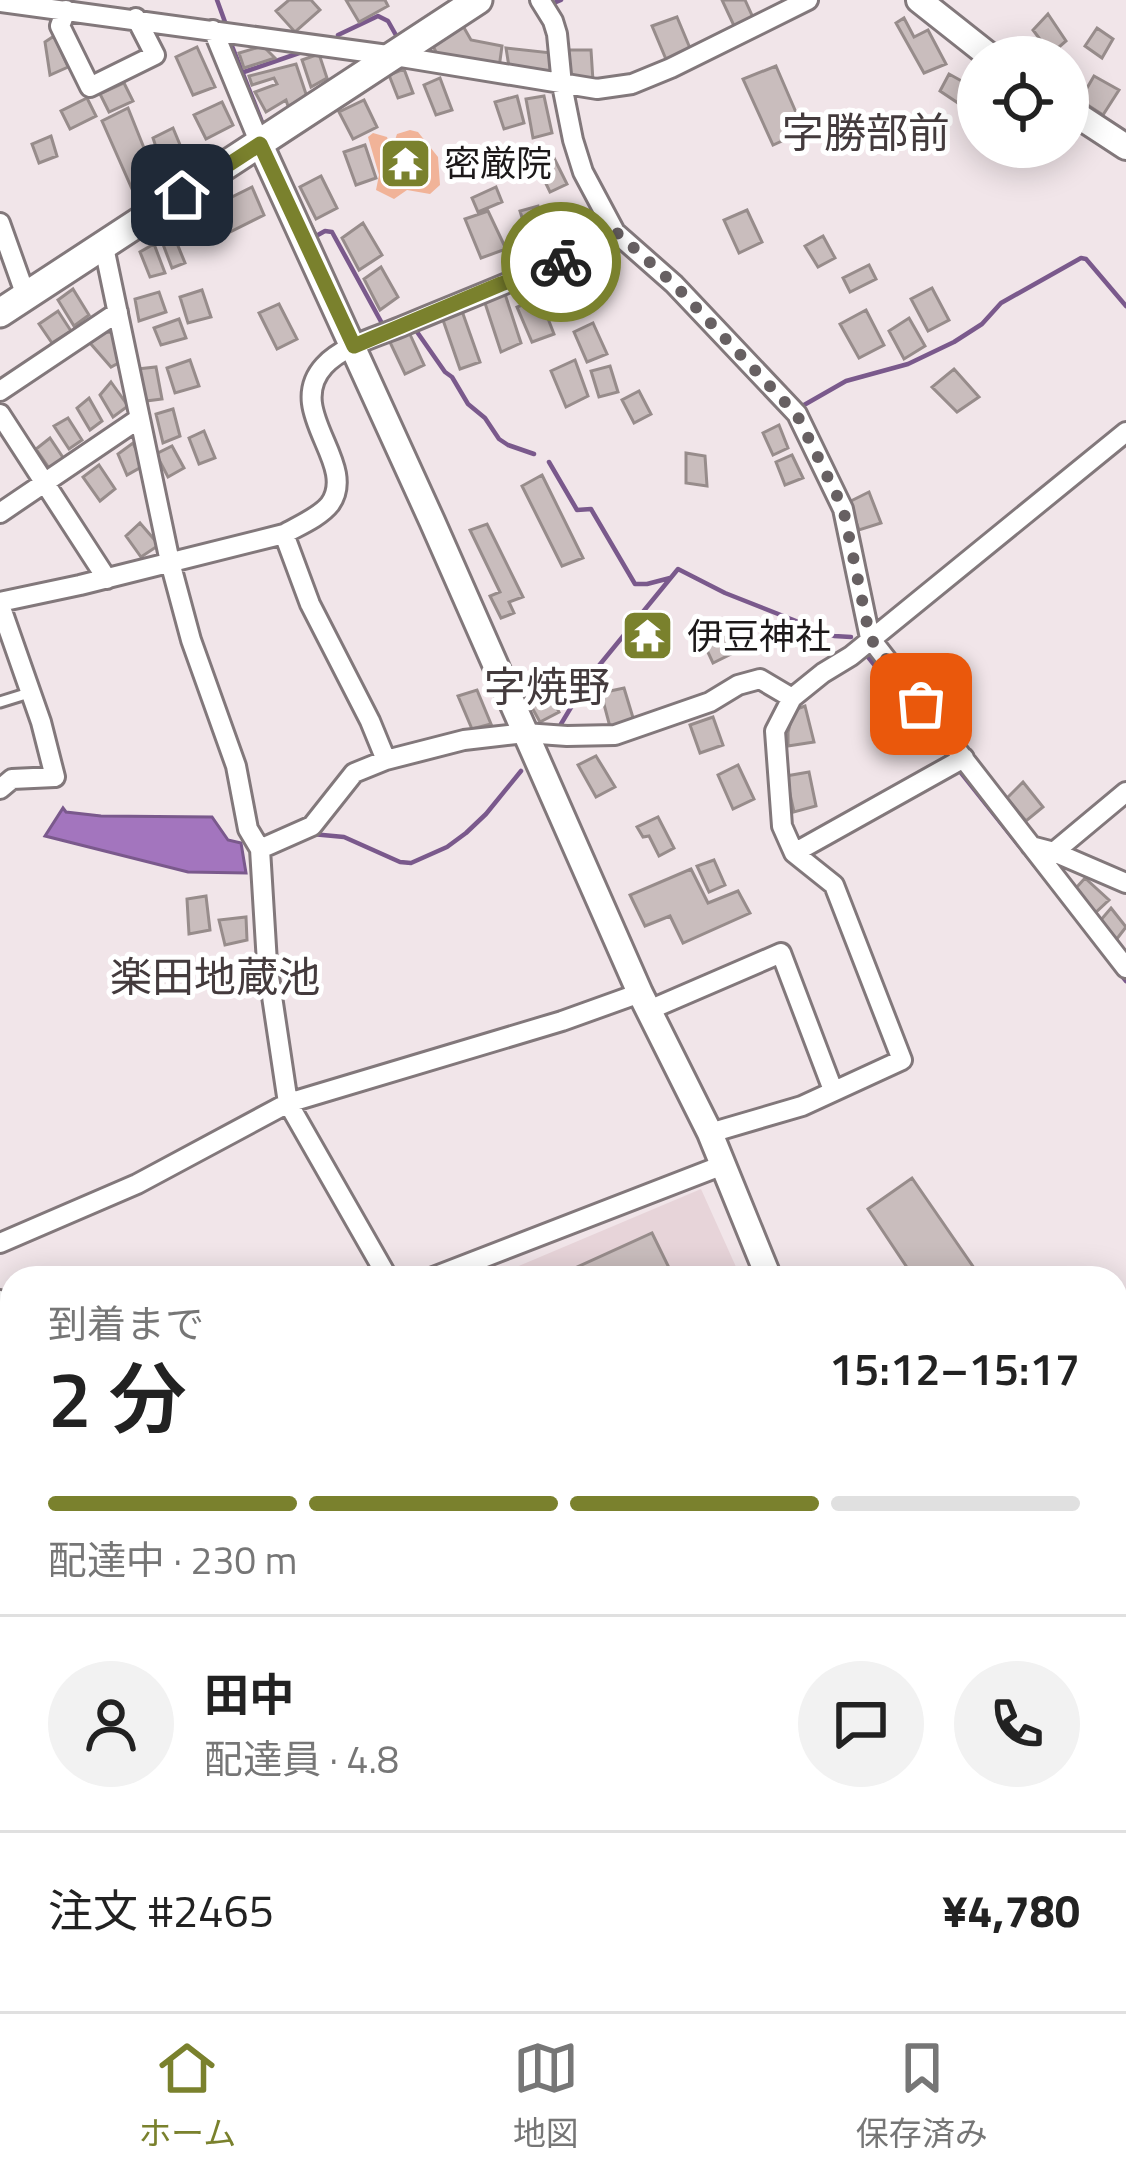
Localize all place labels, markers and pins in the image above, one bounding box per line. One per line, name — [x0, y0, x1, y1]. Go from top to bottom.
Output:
temple icon: 密厳院 — [377, 135, 433, 191]
place label: 密厳院 — [444, 135, 552, 190]
pin — [131, 144, 233, 246]
temple icon: 伊豆神社 — [620, 608, 676, 664]
place label: 伊豆神社 — [687, 608, 831, 663]
pin — [870, 653, 972, 755]

